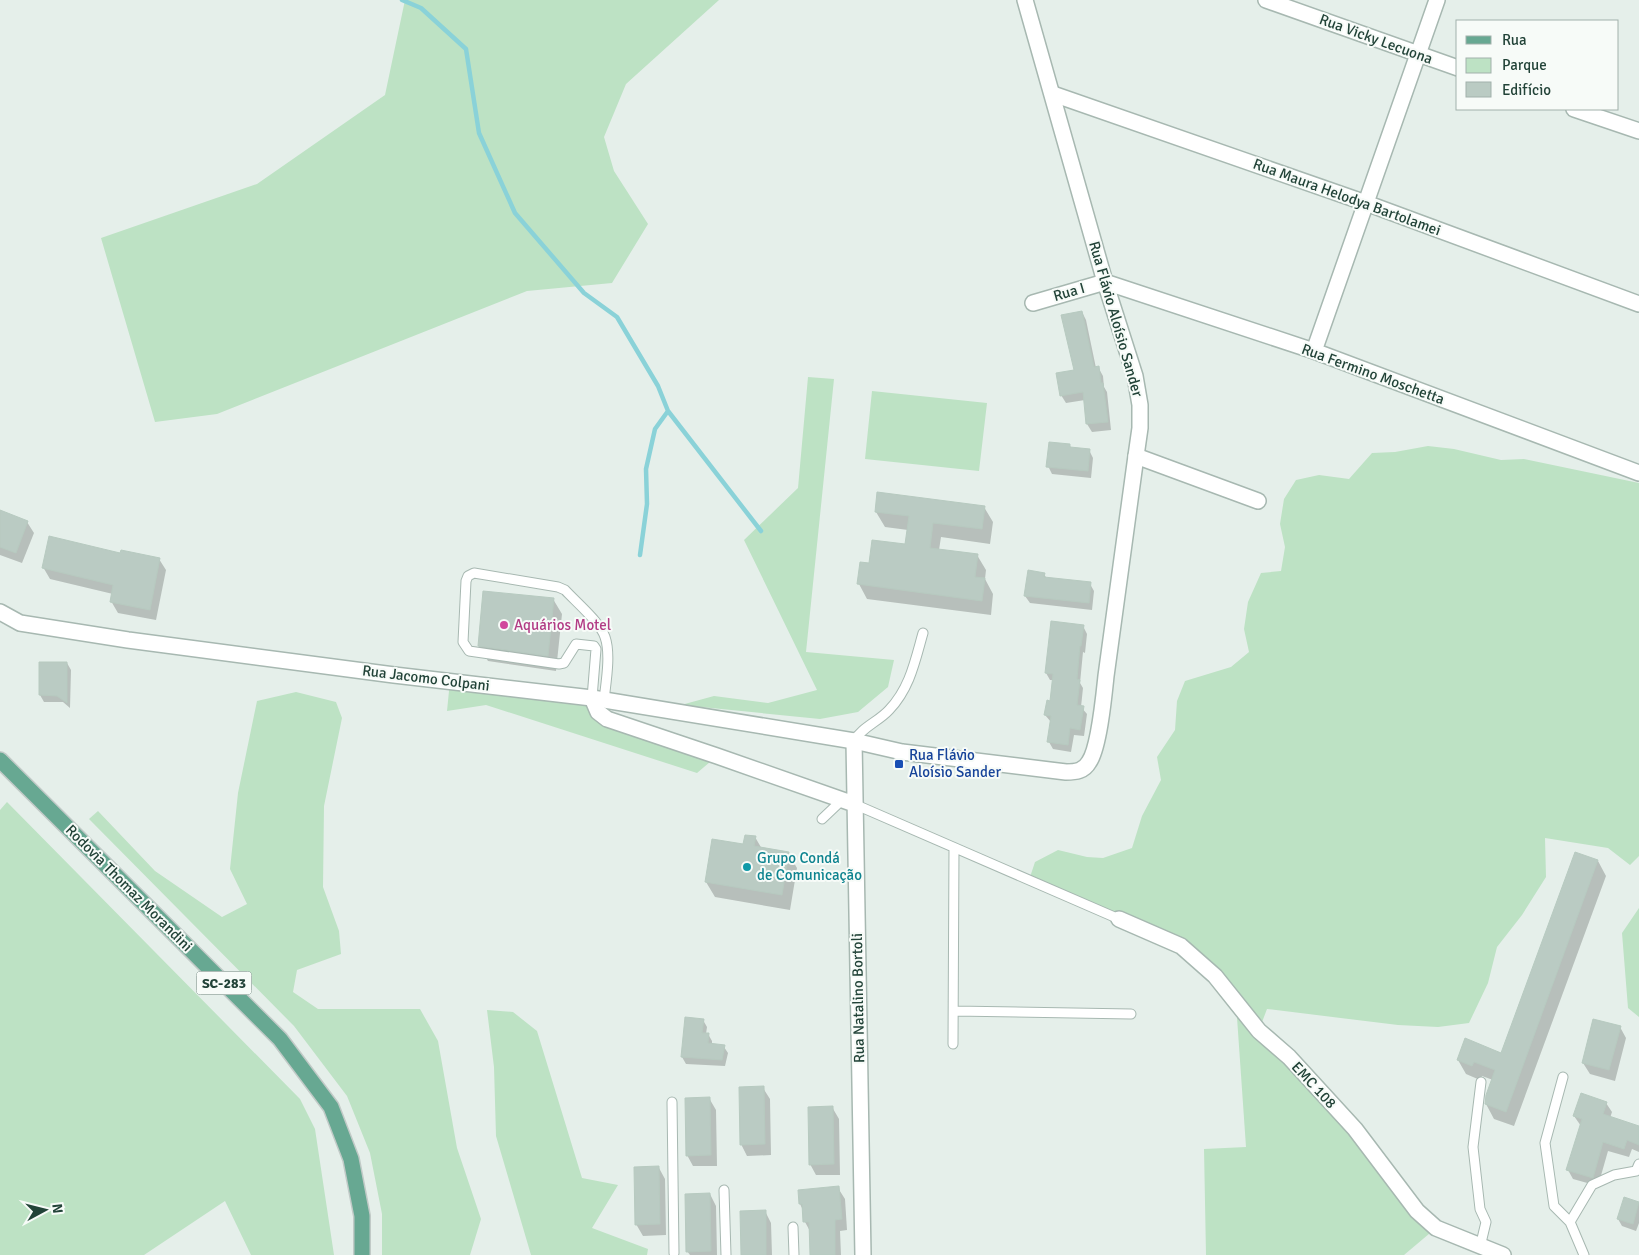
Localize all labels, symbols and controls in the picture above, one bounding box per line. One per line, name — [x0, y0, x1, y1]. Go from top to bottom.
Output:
street label: Rua Vicky Lecuona — [1317, 10, 1435, 68]
legend — [1456, 20, 1619, 110]
text: Rua — [1502, 31, 1527, 49]
text: Parque — [1502, 56, 1547, 74]
text: Edifício — [1502, 81, 1551, 99]
street label: Rua Maura Helodya Bartolamei — [1251, 155, 1443, 239]
street label: Rua Flávio Aloísio Sander — [1085, 239, 1147, 399]
street label: Rua I — [1051, 279, 1087, 305]
street label: Rua Fermino Moschetta — [1299, 340, 1447, 408]
place label: Aquários Motel — [514, 616, 611, 634]
marker: Aquários Motel — [498, 619, 510, 631]
street label: Rua Jacomo Colpani — [361, 661, 491, 695]
place label: Rua Flávio Aloísio Sander — [909, 746, 1001, 781]
marker: Rua Flávio Aloísio Sander — [893, 758, 905, 770]
street label: Rodovia Thomaz Morandini — [62, 821, 196, 955]
place label: Grupo Condá de Comunicação — [757, 849, 862, 884]
marker: Grupo Condá de Comunicação — [741, 861, 753, 873]
street label: Rua Natalino Bortoli — [848, 933, 868, 1063]
road number: SC-283 — [196, 971, 252, 994]
street label: EMC 108 — [1288, 1058, 1340, 1112]
north arrow — [20, 1185, 70, 1235]
text: N — [48, 1203, 66, 1214]

